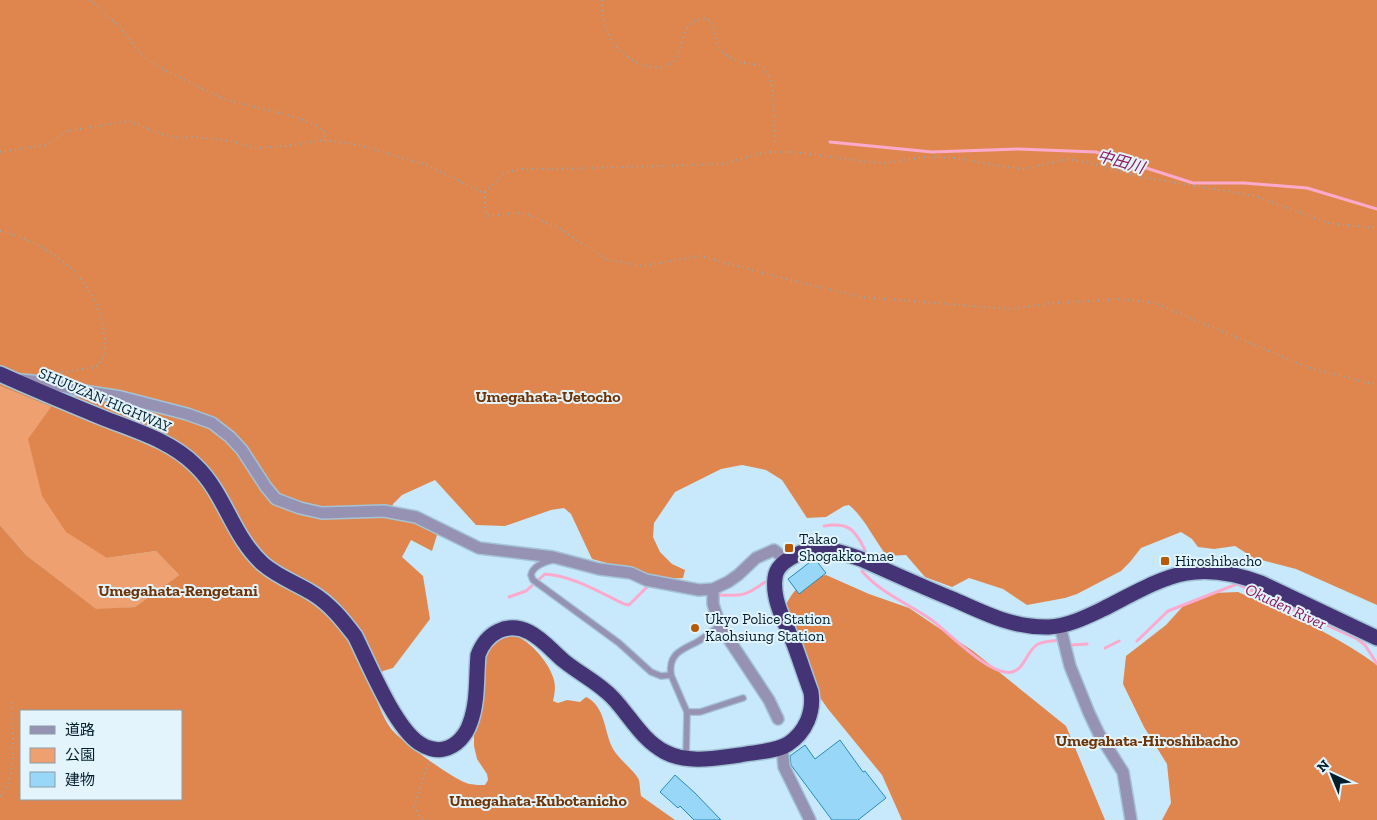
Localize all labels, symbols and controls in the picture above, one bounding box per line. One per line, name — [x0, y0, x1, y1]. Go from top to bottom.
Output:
water label: 中田川 — [1095, 146, 1148, 178]
street label: SHUUZAN HIGHWAY — [36, 364, 175, 436]
district label: Umegahata-Uetocho — [475, 387, 621, 406]
place label: Takao Shogakko-mae — [799, 530, 894, 565]
marker: Takao Shogakko-mae — [783, 542, 795, 554]
place label: Hiroshibacho — [1175, 552, 1262, 570]
marker: Hiroshibacho — [1159, 555, 1171, 567]
water label: Okuden River — [1242, 579, 1330, 634]
district label: Umegahata-Rengetani — [98, 581, 258, 600]
place label: Ukyo Police Station Kaohsiung Station — [705, 610, 831, 645]
marker: Ukyo Police Station Kaohsiung Station — [689, 622, 701, 634]
legend — [20, 710, 182, 800]
text: 道路 — [65, 721, 95, 739]
district label: Umegahata-Hiroshibacho — [1056, 731, 1239, 750]
text: 公園 — [65, 746, 95, 764]
north arrow — [1307, 750, 1357, 800]
text: N — [1314, 756, 1333, 776]
text: 建物 — [65, 771, 95, 789]
district label: Umegahata-Kubotanicho — [449, 791, 627, 810]

